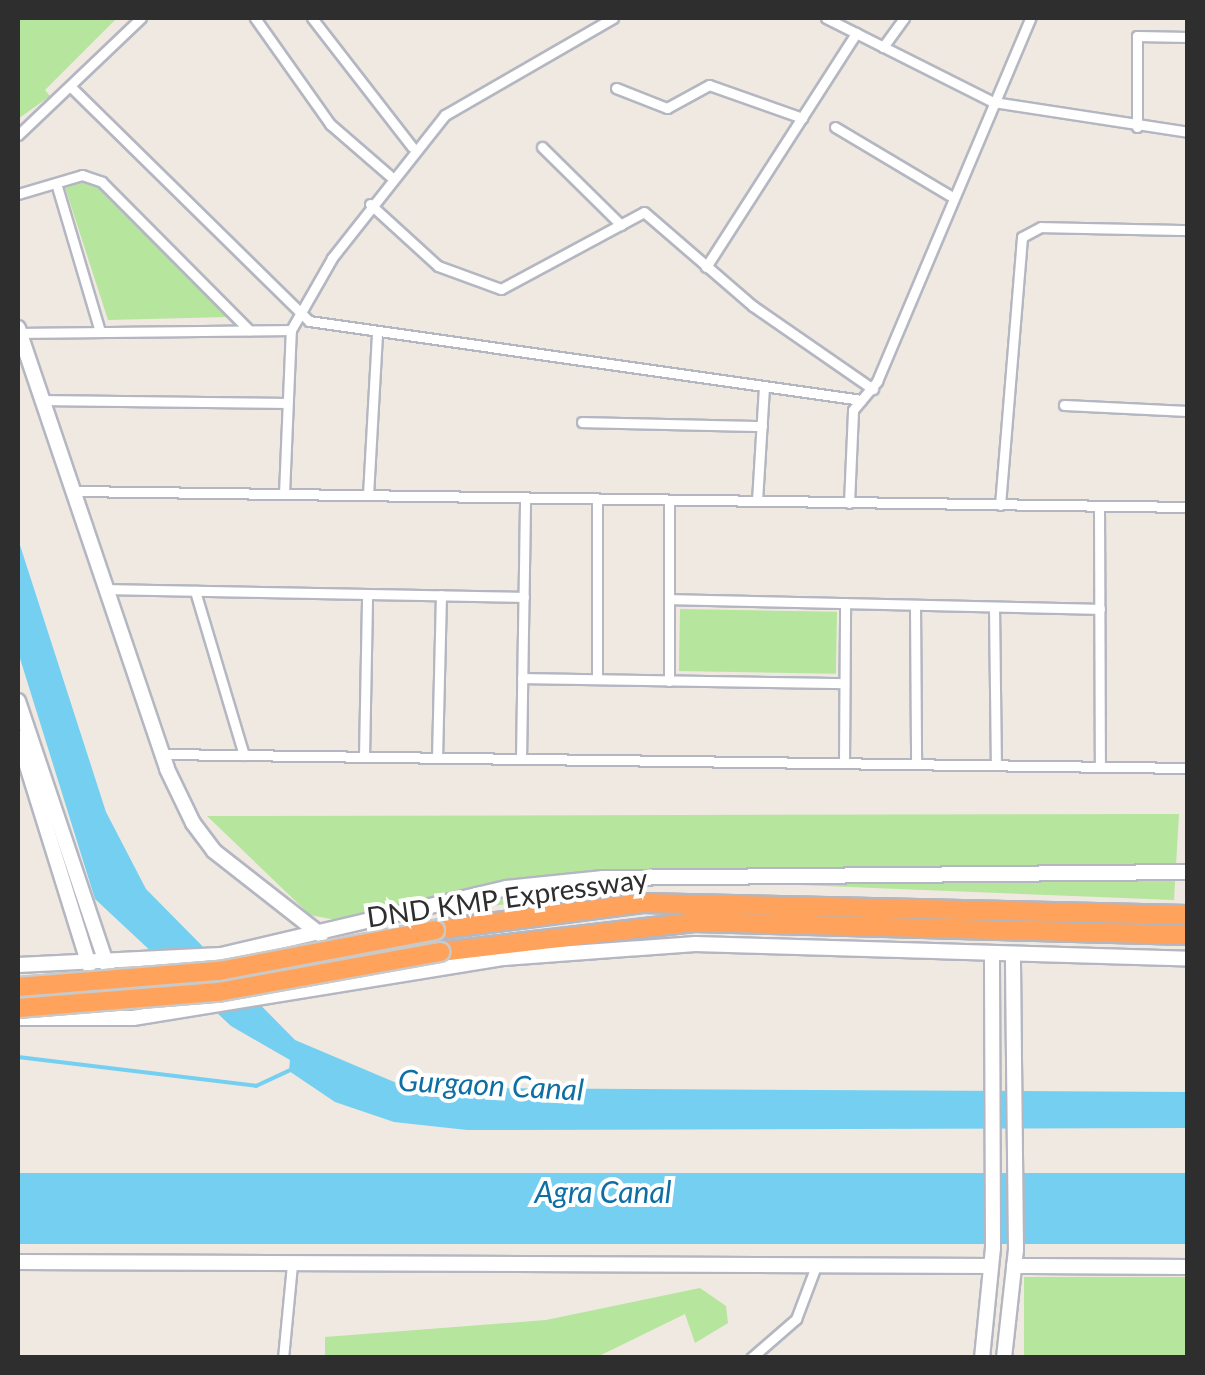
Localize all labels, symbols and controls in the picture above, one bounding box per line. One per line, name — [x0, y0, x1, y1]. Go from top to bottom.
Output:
street label: DND KMP Expressway — [364, 861, 650, 933]
water label: Gurgaon Canal — [397, 1061, 585, 1107]
water label: Agra Canal — [534, 1173, 672, 1209]

